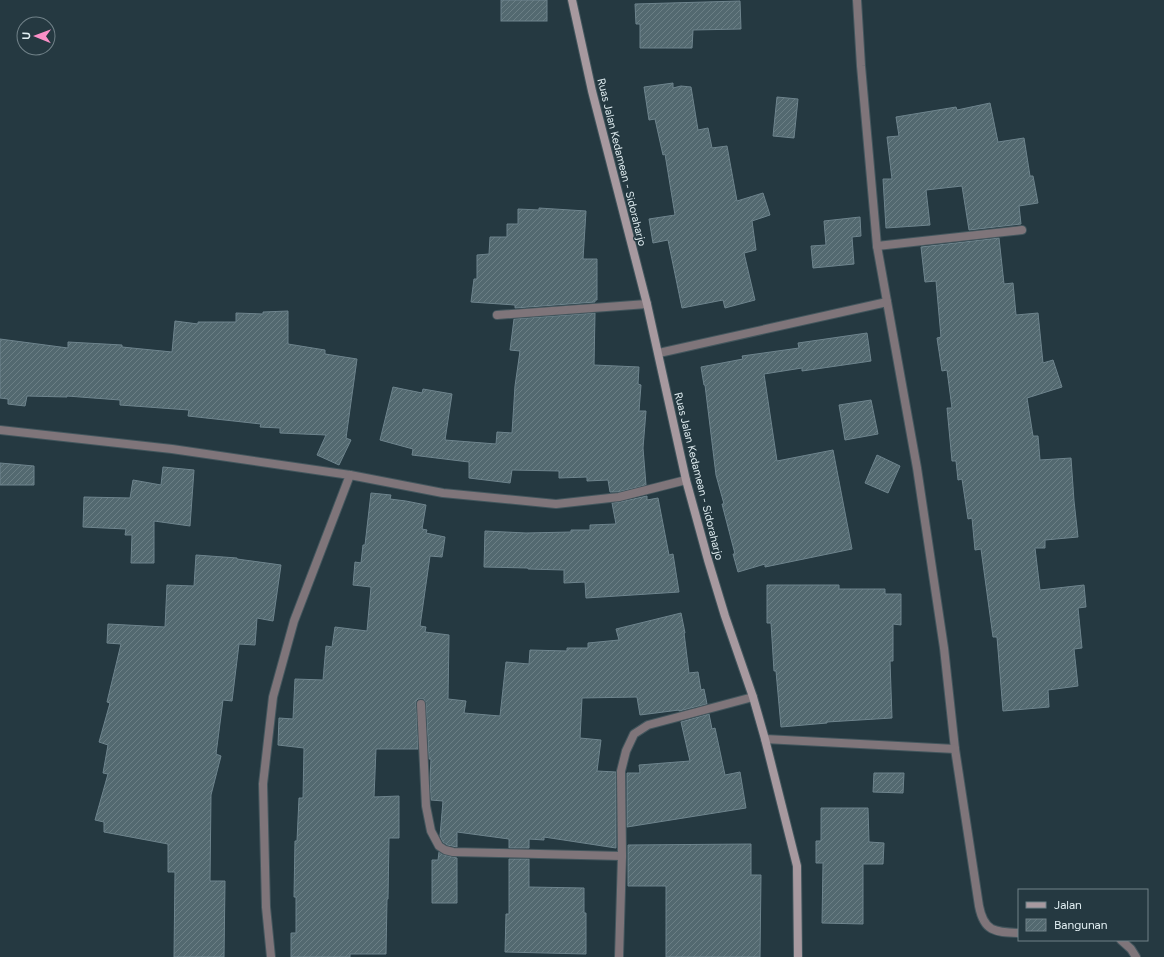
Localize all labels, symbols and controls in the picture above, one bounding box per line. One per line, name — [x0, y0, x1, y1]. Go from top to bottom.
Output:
north arrow — [16, 16, 56, 56]
text: U — [20, 32, 33, 40]
street label: Ruas Jalan Kedamean - Sidoraharjo — [594, 77, 649, 247]
street label: Ruas Jalan Kedamean - Sidoraharjo — [671, 391, 726, 561]
legend — [1018, 889, 1148, 941]
text: Jalan — [1054, 898, 1082, 912]
text: Bangunan — [1054, 918, 1108, 932]

